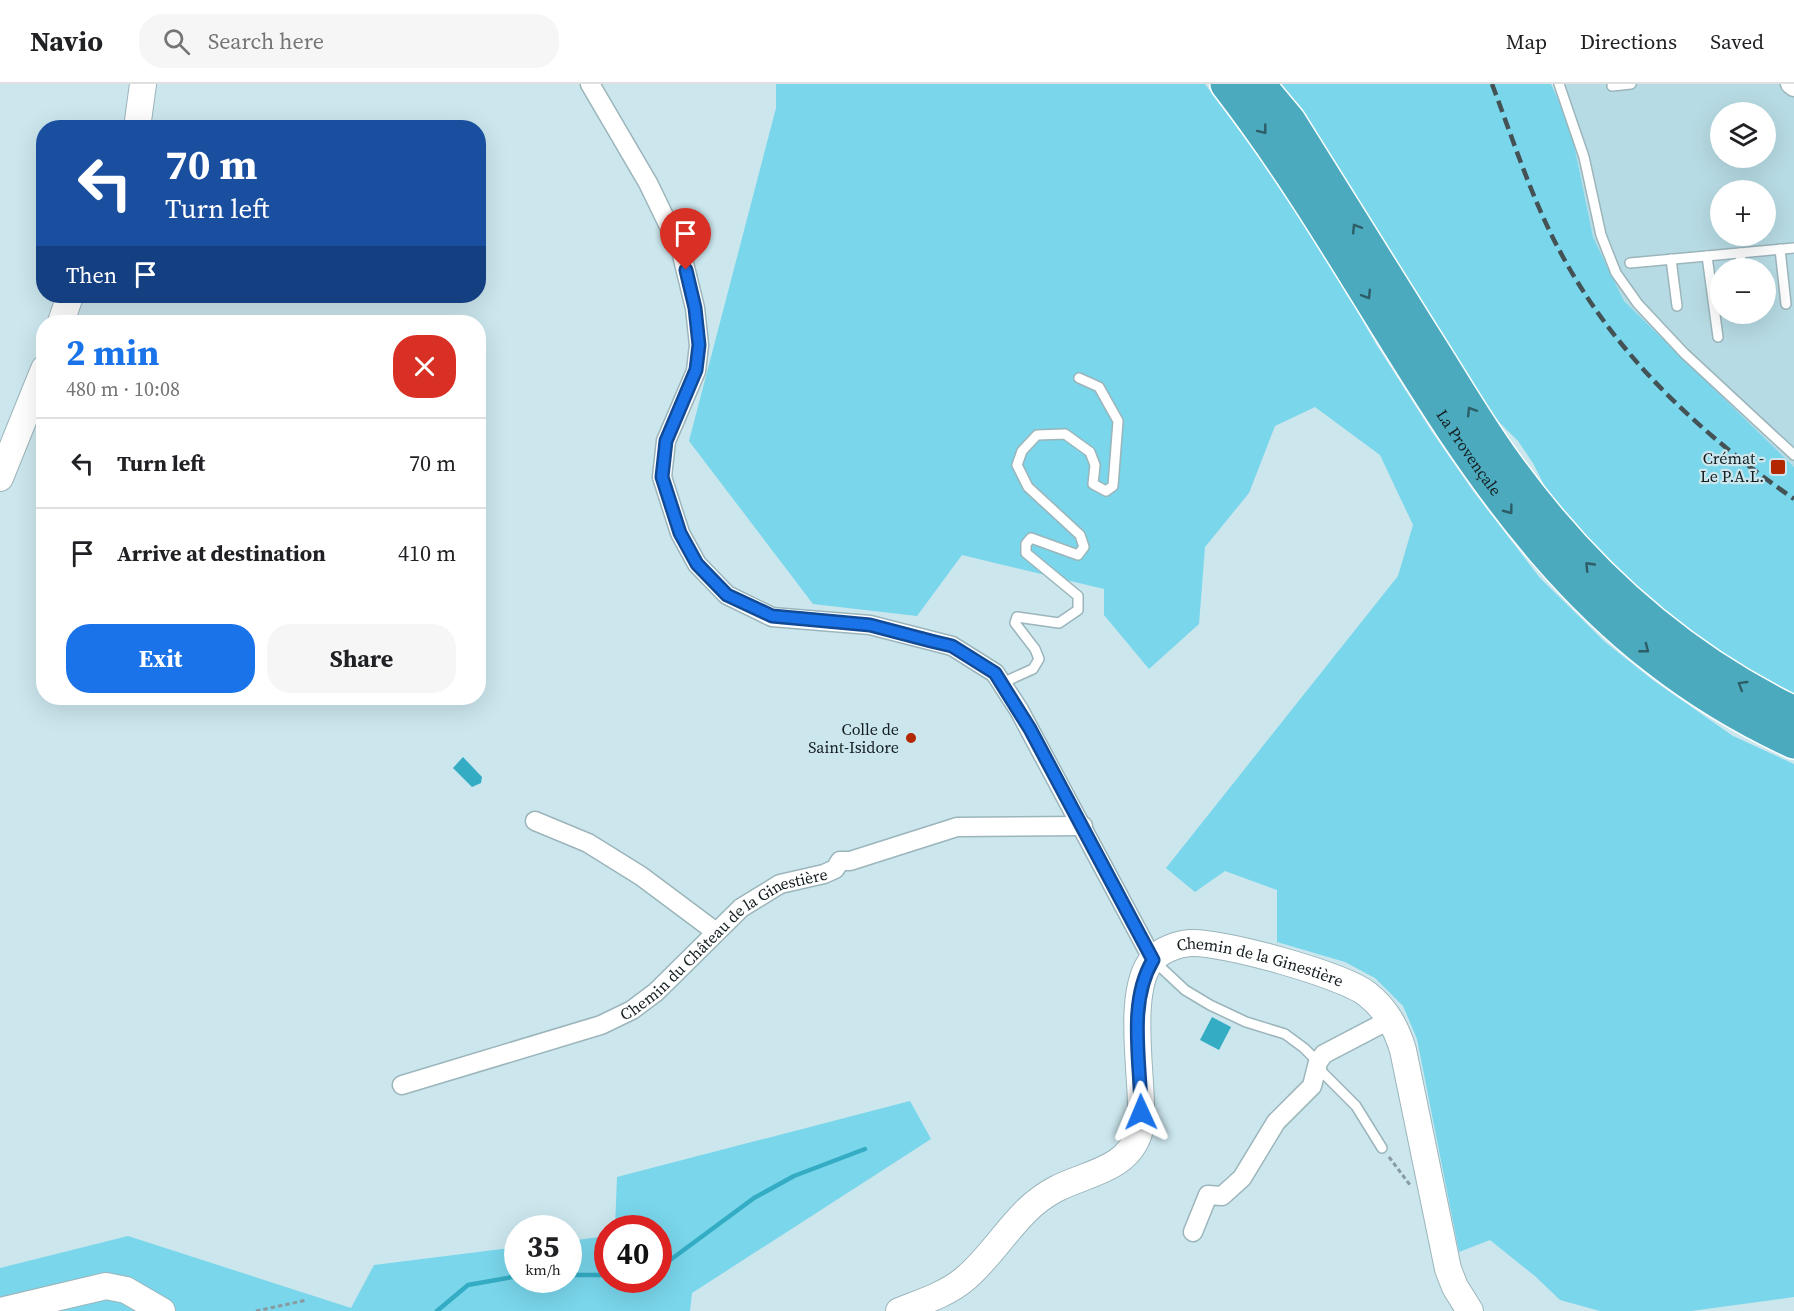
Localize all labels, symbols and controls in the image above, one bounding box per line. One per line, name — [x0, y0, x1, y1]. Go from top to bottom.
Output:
search box — [139, 14, 559, 68]
text: Navio — [30, 22, 103, 60]
icon: search — [160, 25, 193, 58]
text: Search here — [208, 26, 324, 56]
text: Map — [1506, 27, 1547, 56]
text: Directions — [1580, 27, 1677, 56]
text: Saved — [1710, 27, 1764, 56]
map controls — [1710, 102, 1776, 324]
button: layers — [1710, 102, 1776, 168]
one-way arrow — [1256, 124, 1267, 135]
text: 70 m — [165, 135, 258, 193]
icon: left — [66, 144, 144, 222]
button: + — [1710, 180, 1776, 246]
text: Turn left — [165, 190, 269, 227]
pin — [660, 208, 711, 270]
icon: arrive — [669, 217, 702, 250]
one-way arrow — [1352, 224, 1364, 234]
icon: arrive — [129, 258, 162, 291]
button: − — [1710, 258, 1776, 324]
text: Then — [66, 260, 117, 290]
one-way arrow — [1360, 289, 1372, 299]
text: 2 min — [66, 328, 159, 377]
button: close — [393, 335, 456, 398]
text: 480 m · 10:08 — [66, 375, 180, 403]
street label: La Provençale — [1432, 405, 1507, 500]
one-way arrow — [1467, 407, 1479, 417]
icon: left — [66, 447, 99, 480]
place label: Crémat - Le P.A.L. — [1700, 447, 1764, 487]
text: Turn left — [117, 448, 205, 478]
text: 70 m — [409, 448, 456, 478]
marker: Crémat - Le P.A.L. — [1769, 458, 1787, 476]
one-way arrow — [1502, 504, 1513, 515]
icon: arrive — [66, 537, 99, 570]
text: Arrive at destination — [117, 538, 326, 568]
text: 410 m — [398, 538, 456, 568]
one-way arrow — [1585, 562, 1596, 572]
button: Exit — [66, 624, 255, 693]
button: Share — [267, 624, 456, 693]
one-way arrow — [1639, 642, 1650, 653]
one-way arrow — [1738, 681, 1748, 693]
place label: Colle de Saint-Isidore — [808, 718, 899, 758]
marker: Colle de Saint-Isidore — [904, 731, 918, 745]
street label: Chemin du Château de la Ginestière — [616, 863, 830, 1025]
street label: Chemin de la Ginestière — [1174, 932, 1347, 992]
position arrow — [1109, 1080, 1173, 1144]
speed limit sign: 40 — [594, 1215, 672, 1293]
text: 35 — [527, 1226, 559, 1267]
text: km/h — [525, 1259, 561, 1280]

